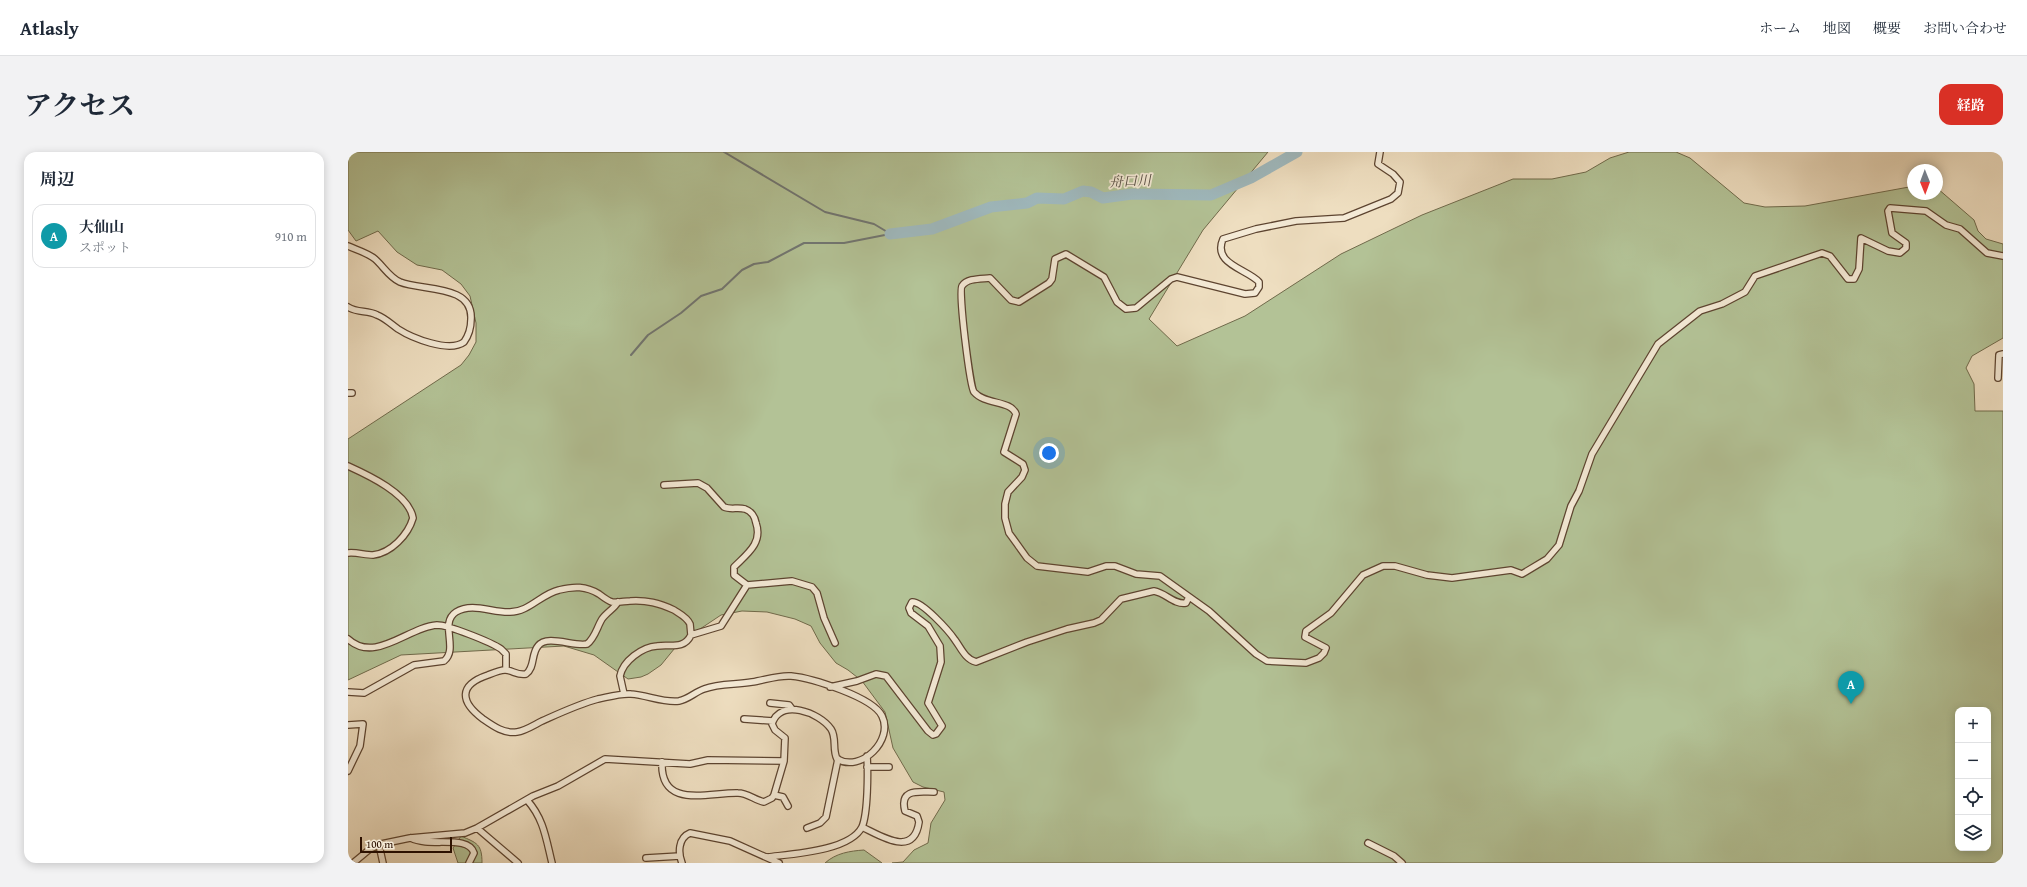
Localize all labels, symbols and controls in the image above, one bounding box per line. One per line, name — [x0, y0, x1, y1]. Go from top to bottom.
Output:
text: Atlasly — [20, 14, 79, 42]
text: ホーム — [1759, 18, 1801, 38]
text: 地図 — [1823, 18, 1851, 38]
text: 概要 — [1873, 18, 1901, 38]
text: お問い合わせ — [1923, 18, 2007, 38]
text: アクセス — [24, 84, 135, 125]
button: 経路 — [1939, 84, 2003, 125]
north arrow — [1907, 164, 1943, 200]
text: 周辺 — [40, 166, 74, 191]
water label: 舟口川 — [1109, 170, 1153, 192]
text: 大仙山 — [79, 216, 124, 237]
text: A — [50, 227, 58, 246]
text: 910 m — [275, 227, 307, 246]
text: スポット — [79, 238, 131, 257]
your location — [1039, 443, 1059, 463]
pin: A — [1838, 671, 1864, 704]
map controls — [1955, 707, 1991, 851]
button: + — [1955, 707, 1991, 743]
button: − — [1955, 743, 1991, 779]
button: locate — [1955, 779, 1991, 815]
button: layers — [1955, 815, 1991, 851]
scale bar — [360, 835, 452, 854]
text: 100 m — [366, 836, 393, 852]

